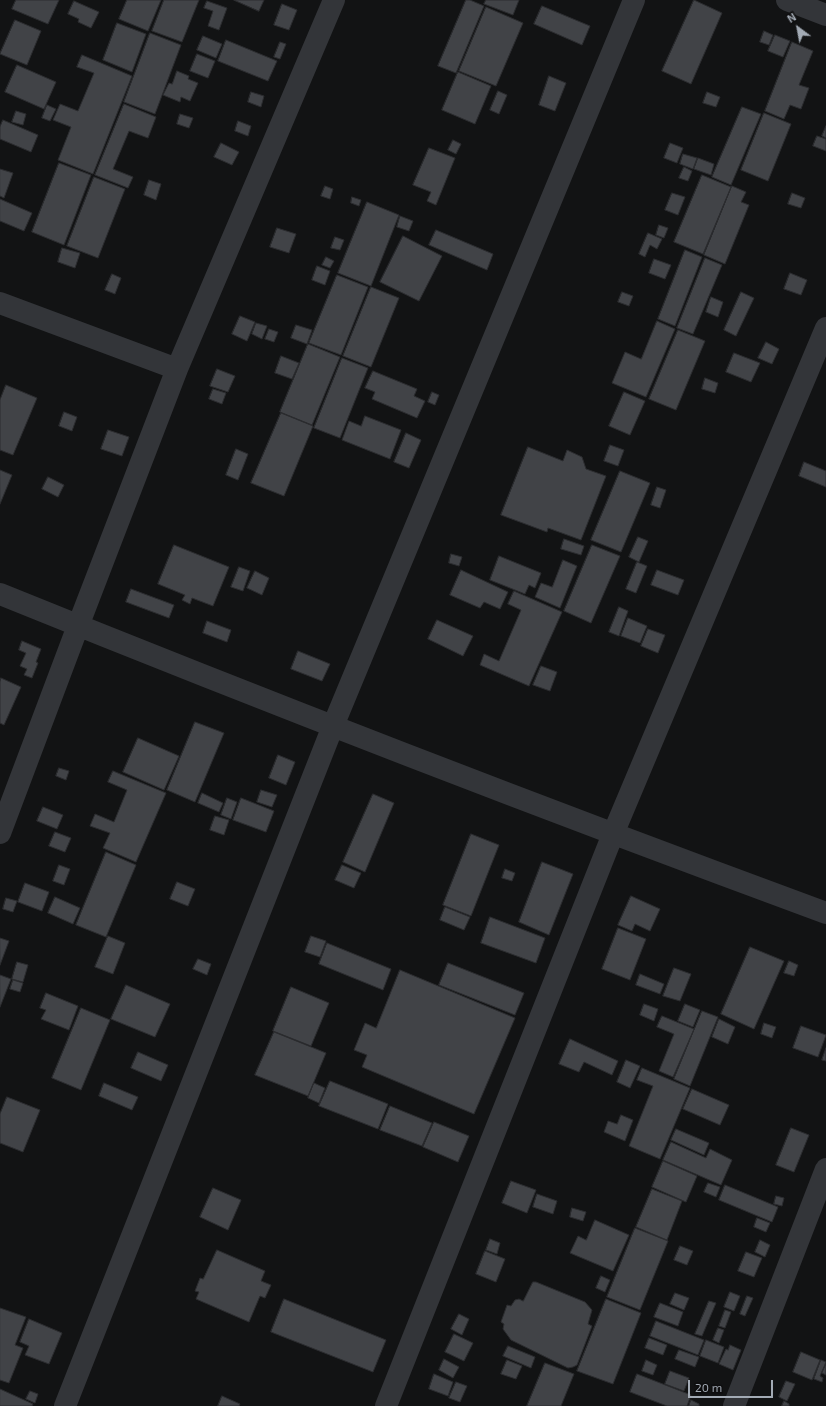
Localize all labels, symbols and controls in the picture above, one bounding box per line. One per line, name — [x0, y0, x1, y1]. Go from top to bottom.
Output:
north arrow — [778, 8, 818, 48]
text: N — [785, 10, 798, 25]
scale bar — [690, 1372, 775, 1398]
text: 20 m — [695, 1380, 722, 1394]

